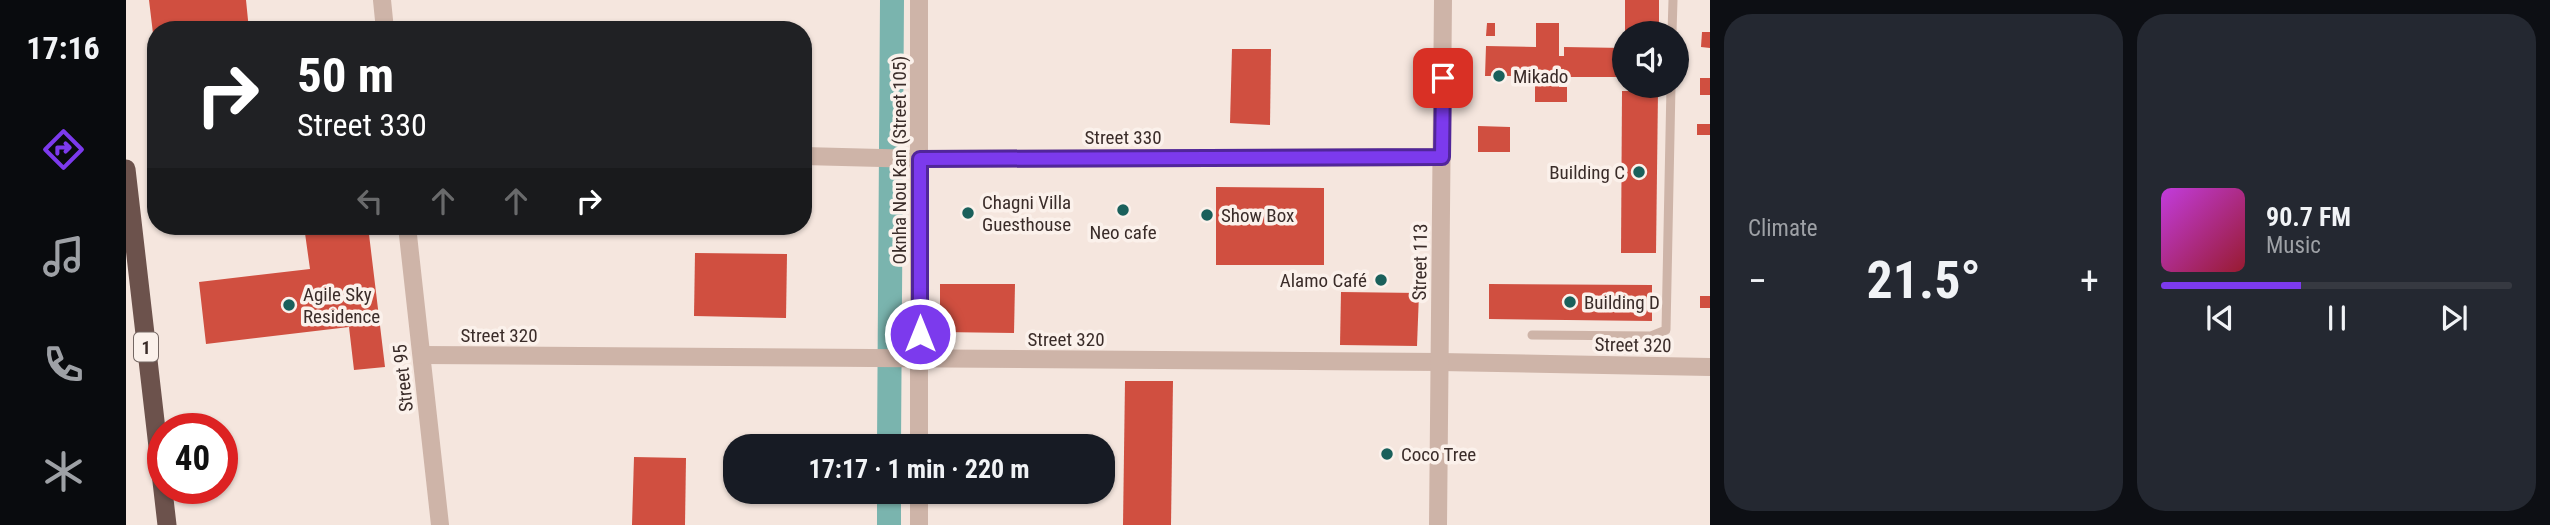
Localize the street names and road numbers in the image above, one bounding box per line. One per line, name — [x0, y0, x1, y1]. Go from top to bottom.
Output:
street label: Oknha Nou Kan (Street 105) — [888, 56, 911, 264]
street label: Street 330 — [1084, 126, 1162, 149]
street label: Street 113 — [1408, 223, 1432, 301]
street label: Street 320 — [460, 324, 538, 347]
street label: Street 320 — [1027, 328, 1105, 351]
road number: 1 — [134, 332, 158, 362]
street label: Street 320 — [1594, 333, 1672, 357]
street label: Street 95 — [388, 343, 418, 413]

